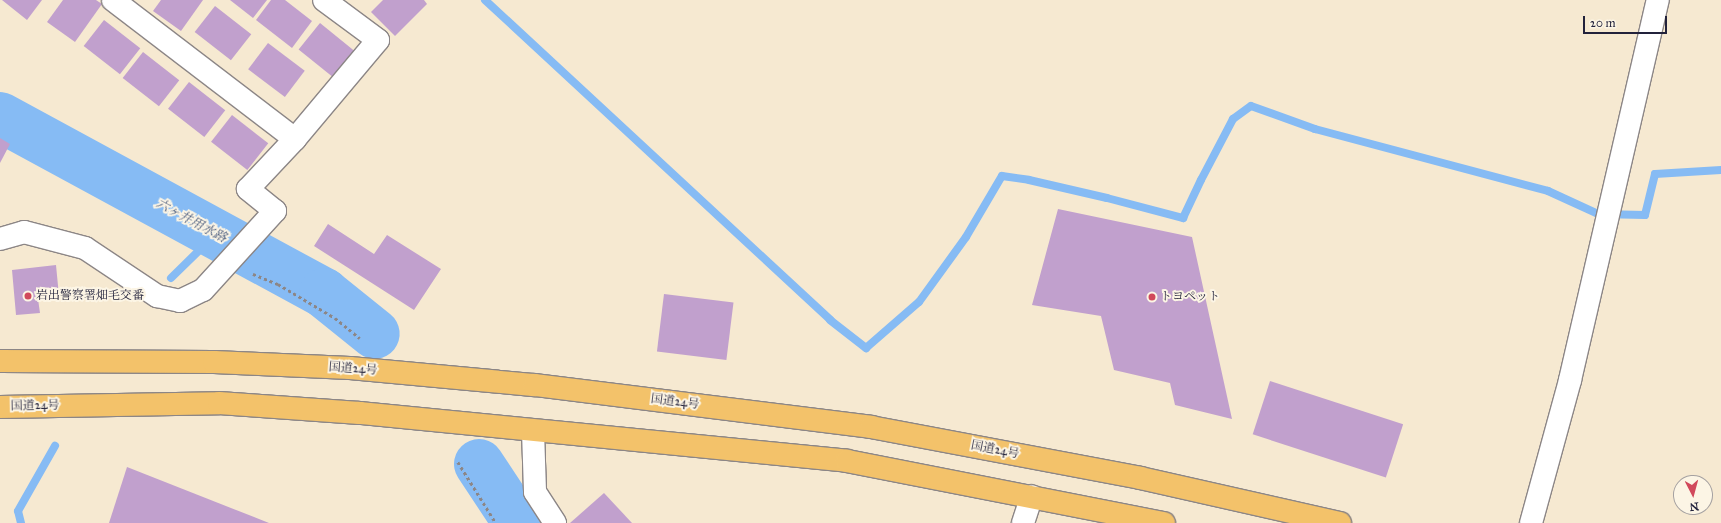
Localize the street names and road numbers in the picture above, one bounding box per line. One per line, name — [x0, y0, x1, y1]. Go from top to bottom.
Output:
street label: 国道24号 — [328, 360, 378, 378]
street label: 国道24号 — [650, 392, 700, 412]
street label: 国道24号 — [11, 398, 59, 414]
street label: 国道24号 — [970, 438, 1020, 462]

